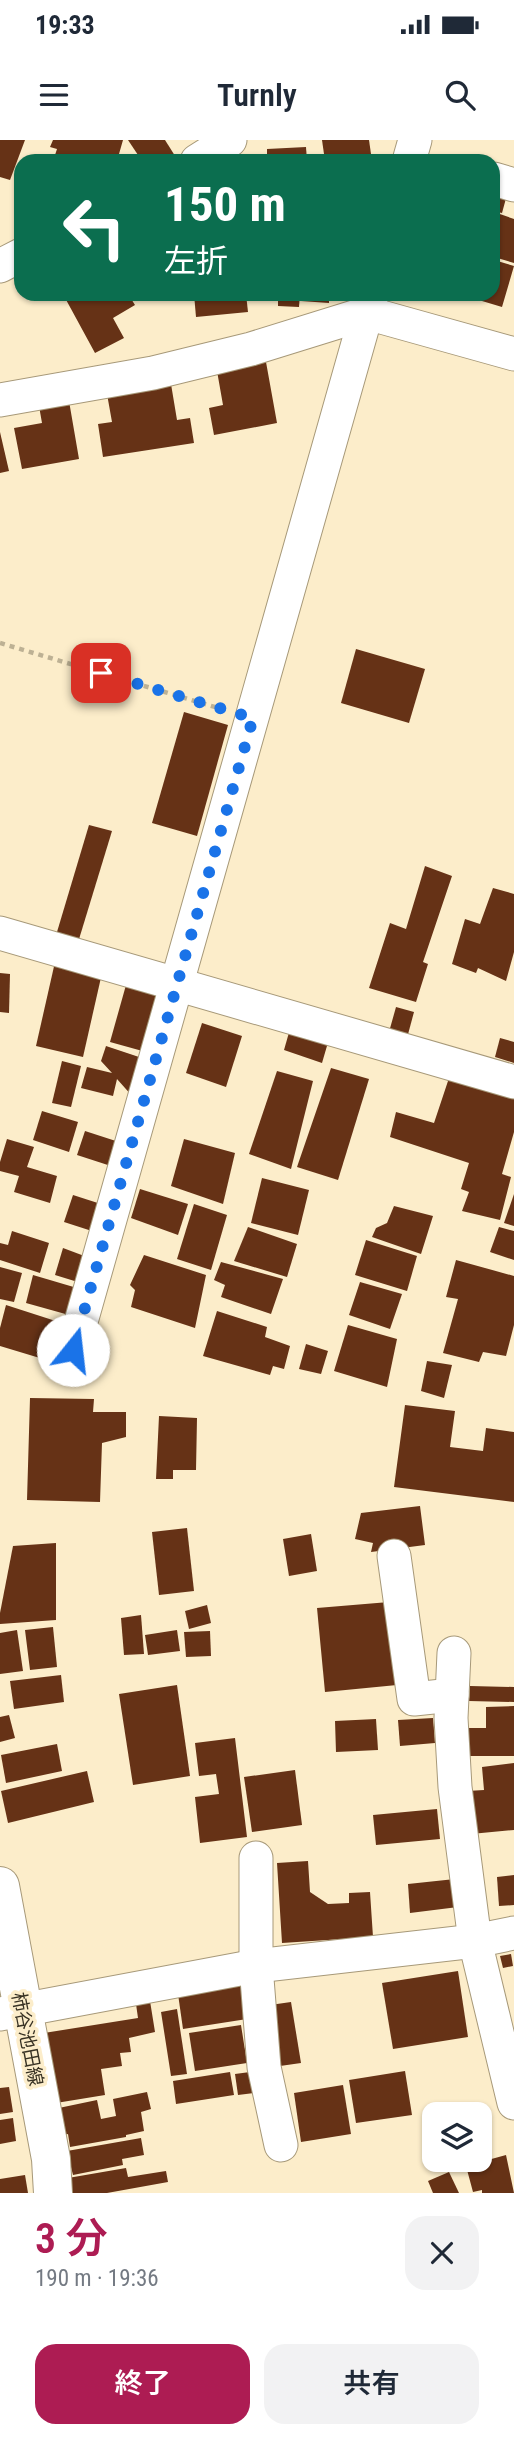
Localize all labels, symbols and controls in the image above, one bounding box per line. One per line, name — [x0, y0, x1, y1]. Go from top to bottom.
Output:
text: 19:33 — [35, 10, 95, 40]
icon: menu — [35, 76, 73, 114]
text: Turnly — [217, 76, 297, 114]
icon: search — [441, 76, 479, 114]
text: 150 m — [164, 176, 286, 233]
icon: left — [49, 182, 140, 273]
text: 左折 — [164, 242, 228, 280]
pin — [71, 643, 131, 703]
icon: arrive — [82, 654, 120, 692]
position arrow — [36, 1313, 110, 1387]
street label: 柿谷池田線 — [7, 1990, 48, 2088]
map controls — [422, 2102, 492, 2172]
button: layers — [422, 2102, 492, 2172]
text: 3 分 — [35, 2214, 108, 2263]
button: close — [405, 2216, 479, 2290]
text: 190 m · 19:36 — [35, 2265, 159, 2292]
button: 終了 — [35, 2344, 250, 2424]
button: 共有 — [264, 2344, 479, 2424]

